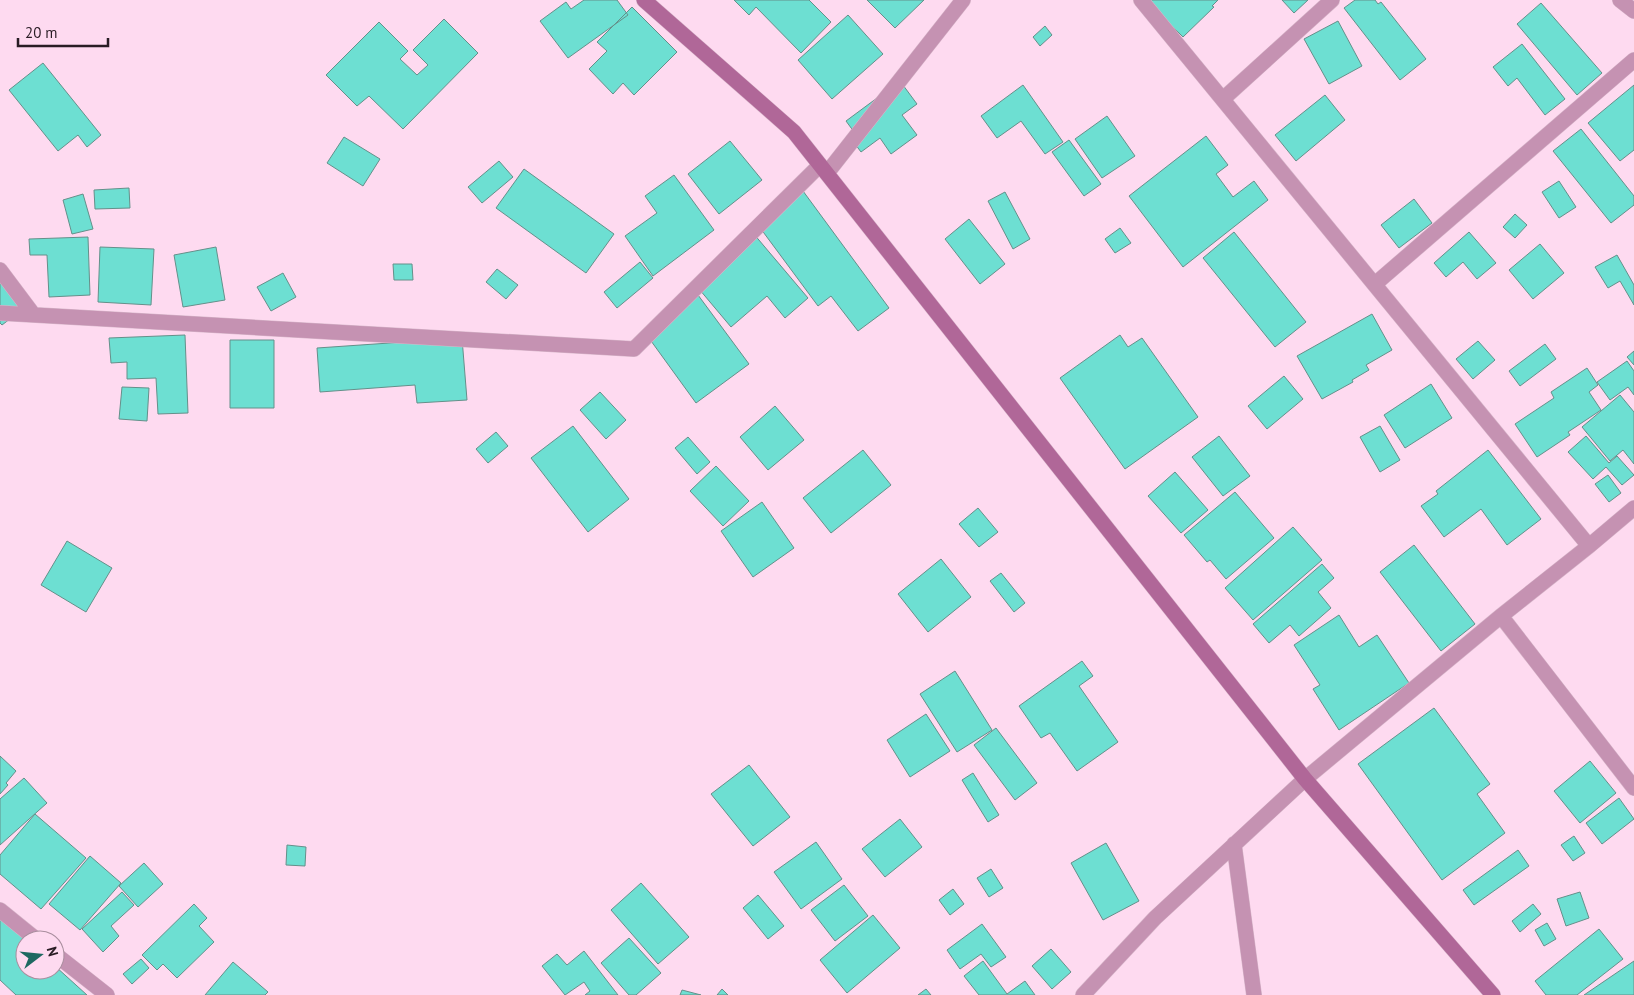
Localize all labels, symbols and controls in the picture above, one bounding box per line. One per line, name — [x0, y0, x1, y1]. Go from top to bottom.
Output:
scale bar — [18, 15, 108, 47]
text: 20 m — [25, 23, 58, 42]
north arrow — [15, 930, 65, 980]
text: N — [43, 945, 62, 958]

